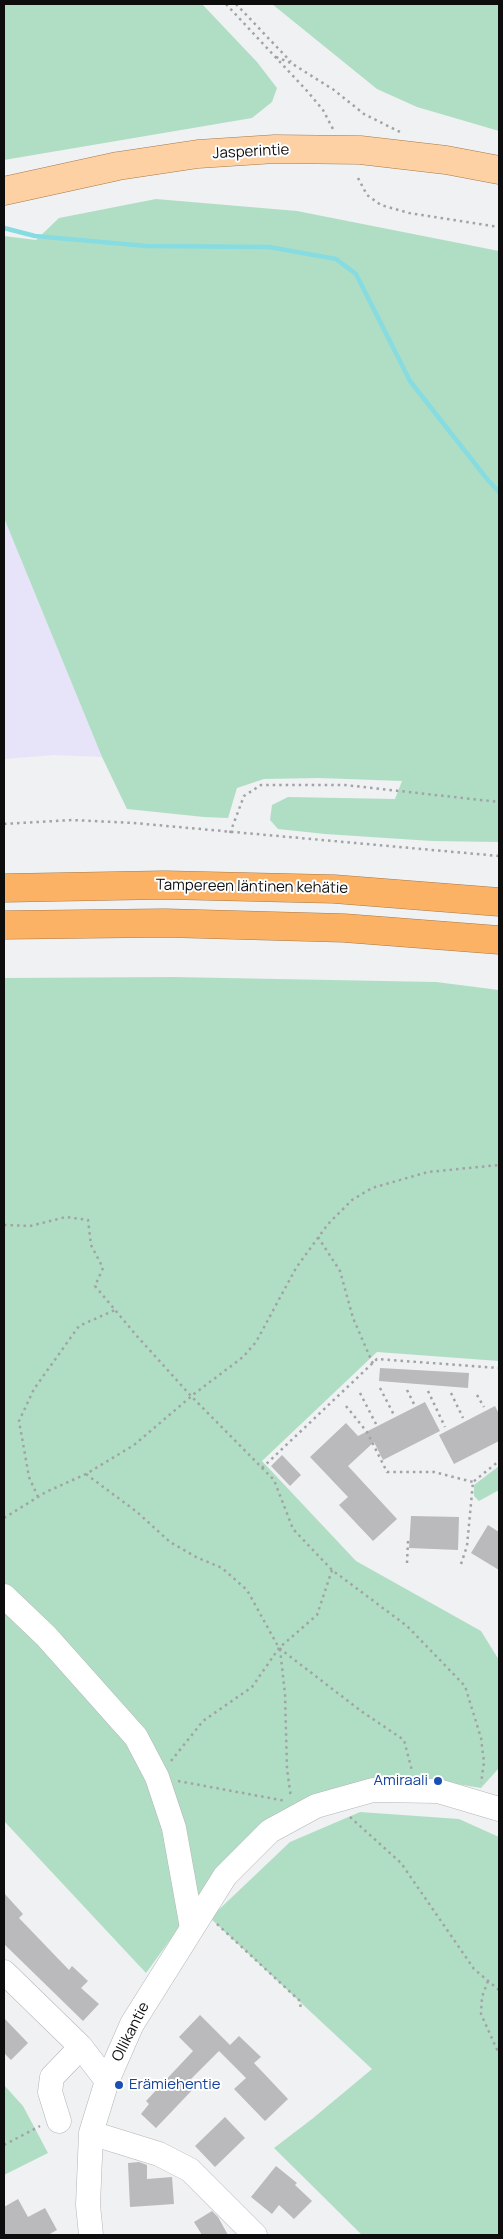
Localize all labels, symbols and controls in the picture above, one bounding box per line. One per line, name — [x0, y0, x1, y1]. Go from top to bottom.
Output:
street label: Jasperintie — [212, 141, 290, 163]
street label: Tampereen läntinen kehätie — [156, 876, 348, 898]
place label: Amiraali — [373, 1772, 428, 1790]
marker: Amiraali — [432, 1775, 444, 1787]
street label: Ollikantie — [108, 1999, 154, 2065]
place label: Erämiehentie — [129, 2076, 221, 2094]
marker: Erämiehentie — [113, 2079, 125, 2091]

